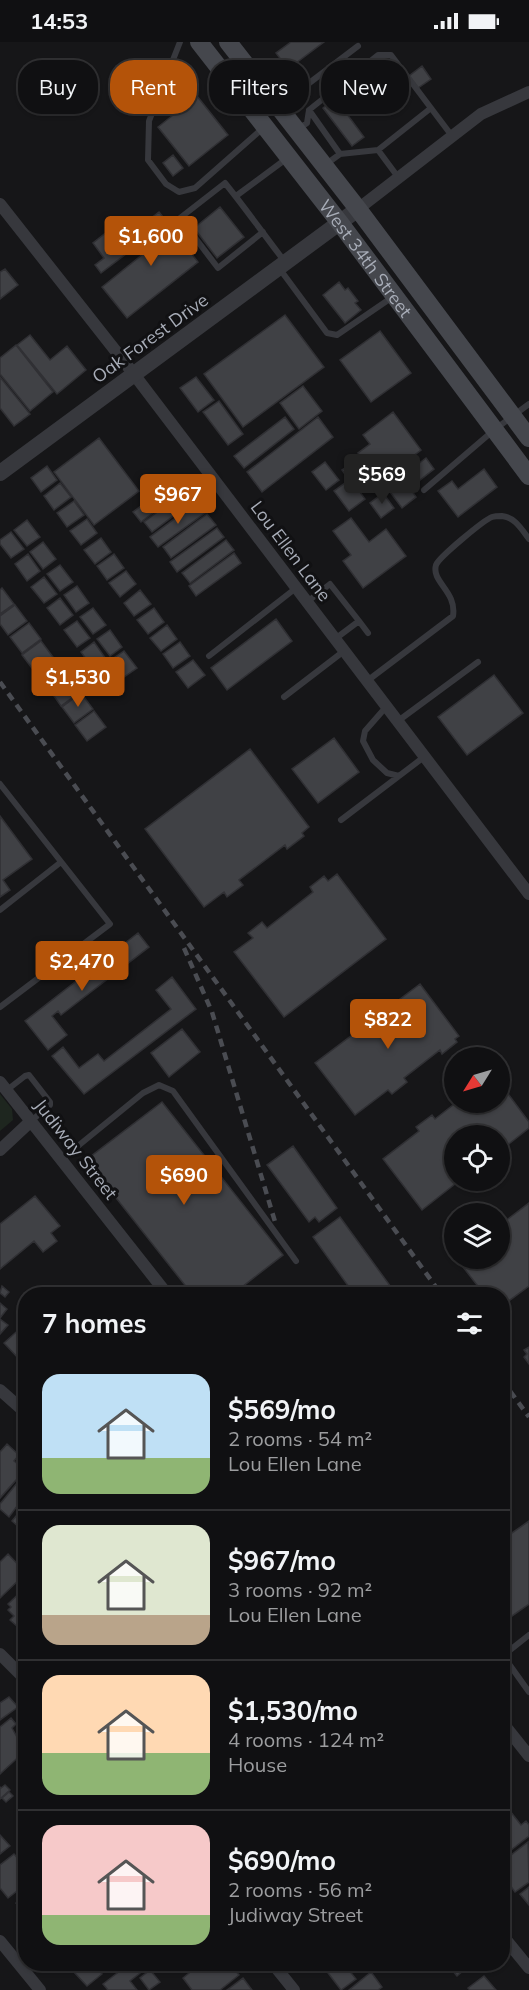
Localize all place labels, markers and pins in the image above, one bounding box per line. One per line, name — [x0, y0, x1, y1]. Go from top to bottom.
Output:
pin: $1,600 — [102, 216, 200, 267]
pin: $569 — [346, 454, 418, 505]
pin: $967 — [142, 474, 214, 525]
pin: $1,530 — [29, 657, 127, 708]
pin: $2,470 — [33, 941, 131, 992]
pin: $822 — [352, 999, 424, 1050]
pin: $690 — [148, 1155, 220, 1206]

